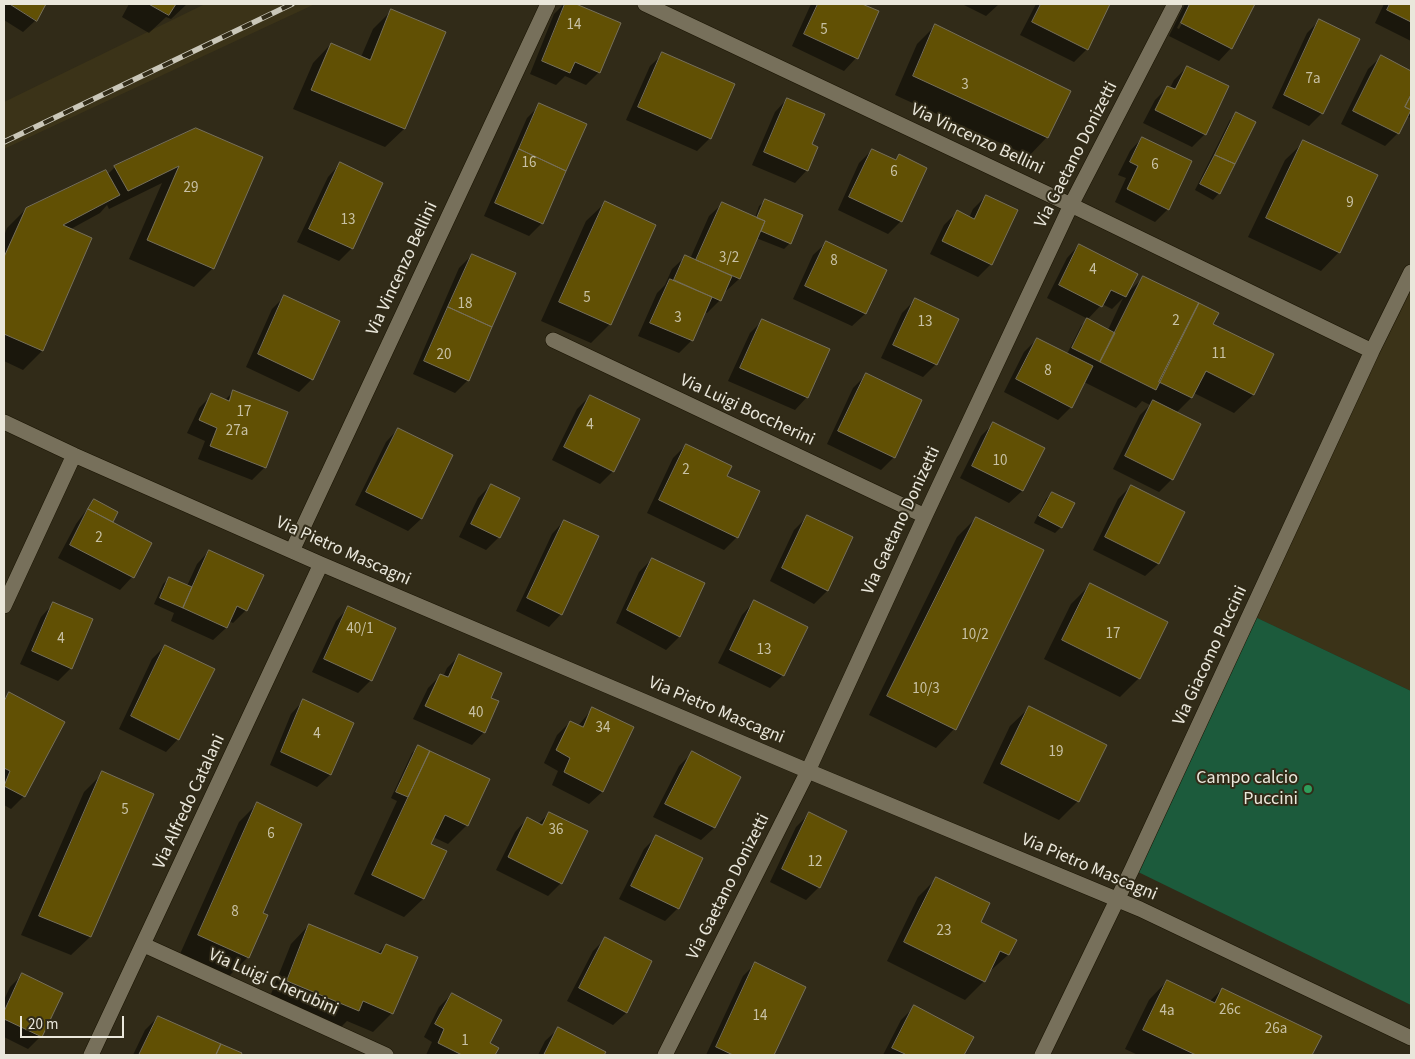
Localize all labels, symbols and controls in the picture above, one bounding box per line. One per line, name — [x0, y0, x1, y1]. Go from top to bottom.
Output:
house number: 14 — [567, 17, 581, 35]
house number: 5 — [820, 22, 828, 40]
house number: 7a — [1305, 71, 1321, 89]
house number: 3 — [961, 77, 969, 95]
street label: Via Gaetano Donizetti — [1031, 78, 1123, 232]
street label: Via Vincenzo Bellini — [907, 100, 1047, 180]
house number: 16 — [522, 155, 536, 173]
house number: 6 — [1151, 157, 1159, 175]
house number: 6 — [890, 164, 898, 182]
house number: 29 — [184, 180, 198, 198]
house number: 9 — [1346, 195, 1354, 213]
street label: Via Vincenzo Bellini — [363, 199, 443, 339]
house number: 13 — [341, 212, 355, 230]
house number: 3/2 — [719, 250, 739, 268]
house number: 8 — [830, 253, 838, 271]
house number: 4 — [1089, 262, 1097, 280]
house number: 5 — [583, 290, 591, 308]
house number: 18 — [458, 296, 472, 314]
house number: 3 — [674, 310, 682, 328]
house number: 2 — [1172, 313, 1180, 331]
house number: 13 — [918, 314, 932, 332]
house number: 11 — [1212, 346, 1226, 364]
house number: 20 — [437, 347, 451, 365]
house number: 8 — [1044, 363, 1052, 381]
street label: Via Luigi Boccherini — [676, 370, 818, 452]
house number: 17 — [237, 404, 251, 422]
house number: 4 — [586, 417, 594, 435]
house number: 27a — [226, 423, 248, 441]
street label: Via Gaetano Donizetti — [858, 444, 946, 598]
house number: 10 — [993, 453, 1007, 471]
house number: 2 — [682, 462, 690, 480]
street label: Via Pietro Mascagni — [272, 513, 414, 591]
house number: 2 — [95, 530, 103, 548]
street label: Via Giacomo Puccini — [1169, 583, 1253, 729]
house number: 40/1 — [346, 621, 374, 639]
house number: 17 — [1106, 626, 1120, 644]
house number: 10/2 — [961, 627, 989, 645]
house number: 4 — [57, 631, 65, 649]
house number: 13 — [757, 642, 771, 660]
street label: Via Pietro Mascagni — [645, 673, 787, 749]
house number: 10/3 — [912, 681, 940, 699]
house number: 40 — [469, 705, 483, 723]
house number: 34 — [596, 720, 610, 738]
house number: 4 — [313, 726, 321, 744]
street label: Via Alfredo Catalani — [149, 731, 231, 873]
house number: 19 — [1049, 744, 1063, 762]
place label: Campo calcio Puccini — [1196, 768, 1298, 811]
marker: Campo calcio Puccini — [1302, 783, 1314, 795]
house number: 5 — [121, 802, 129, 820]
street label: Via Gaetano Donizetti — [683, 810, 775, 964]
house number: 36 — [549, 822, 563, 840]
house number: 6 — [267, 826, 275, 844]
street label: Via Pietro Mascagni — [1018, 830, 1160, 906]
house number: 12 — [808, 854, 822, 872]
house number: 8 — [231, 904, 239, 922]
house number: 23 — [937, 923, 951, 941]
street label: Via Luigi Cherubini — [205, 945, 341, 1021]
house number: 26c — [1219, 1002, 1241, 1020]
house number: 4a — [1159, 1003, 1175, 1021]
scale bar — [22, 1006, 126, 1038]
house number: 14 — [753, 1008, 767, 1026]
text: 20 m — [28, 1014, 58, 1035]
house number: 26a — [1265, 1021, 1287, 1039]
house number: 1 — [461, 1033, 469, 1051]

